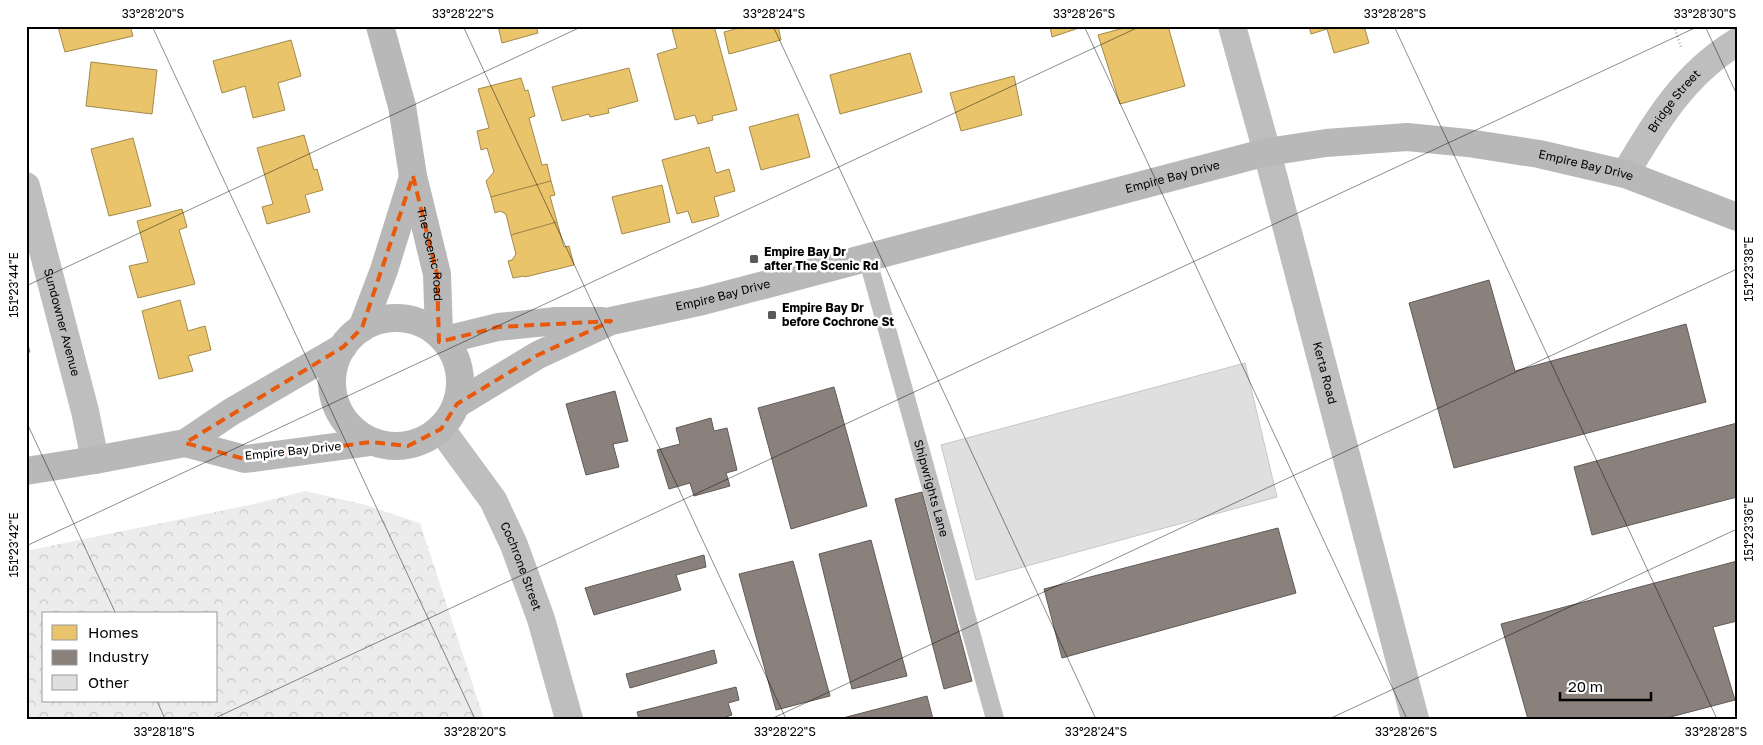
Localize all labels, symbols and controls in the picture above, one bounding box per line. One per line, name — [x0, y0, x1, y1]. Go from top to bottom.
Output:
text: 33°28'20"S — [122, 6, 185, 21]
text: 33°28'22"S — [432, 6, 494, 21]
text: 33°28'24"S — [743, 6, 805, 21]
text: 33°28'26"S — [1053, 6, 1115, 21]
text: 33°28'28"S — [1364, 6, 1426, 21]
text: 33°28'30"S — [1674, 6, 1737, 21]
street label: Bridge Street — [1644, 66, 1703, 135]
street label: Empire Bay Drive — [1537, 146, 1636, 184]
street label: Empire Bay Drive — [1124, 157, 1221, 196]
street label: The Scenic Road — [414, 206, 446, 301]
text: 151°23'38"E — [1741, 236, 1756, 302]
place label: Empire Bay Dr after The Scenic Rd — [764, 244, 878, 273]
text: 151°23'44"E — [6, 252, 21, 318]
marker: Empire Bay Dr after The Scenic Rd — [748, 253, 760, 265]
street label: Sundowner Avenue — [41, 267, 84, 378]
street label: Empire Bay Drive — [674, 276, 772, 314]
place label: Empire Bay Dr before Cochrone St — [782, 300, 894, 329]
marker: Empire Bay Dr before Cochrone St — [766, 309, 778, 321]
street label: Kerta Road — [1310, 340, 1340, 406]
street label: Empire Bay Drive — [244, 438, 342, 463]
street label: Shipwrights Lane — [911, 438, 952, 538]
text: 151°23'36"E — [1741, 496, 1756, 562]
text: 151°23'42"E — [6, 512, 21, 578]
street label: Cochrone Street — [497, 519, 545, 613]
legend — [42, 612, 218, 702]
text: Homes — [88, 623, 138, 641]
text: Industry — [88, 647, 149, 665]
scale bar — [1560, 670, 1652, 702]
text: Other — [88, 673, 129, 691]
text: 20 m — [1568, 677, 1603, 695]
text: 33°28'18"S — [133, 724, 195, 739]
text: 33°28'20"S — [444, 724, 507, 739]
text: 33°28'22"S — [754, 724, 816, 739]
text: 33°28'24"S — [1065, 724, 1127, 739]
text: 33°28'26"S — [1375, 724, 1437, 739]
text: 33°28'28"S — [1685, 724, 1747, 739]

